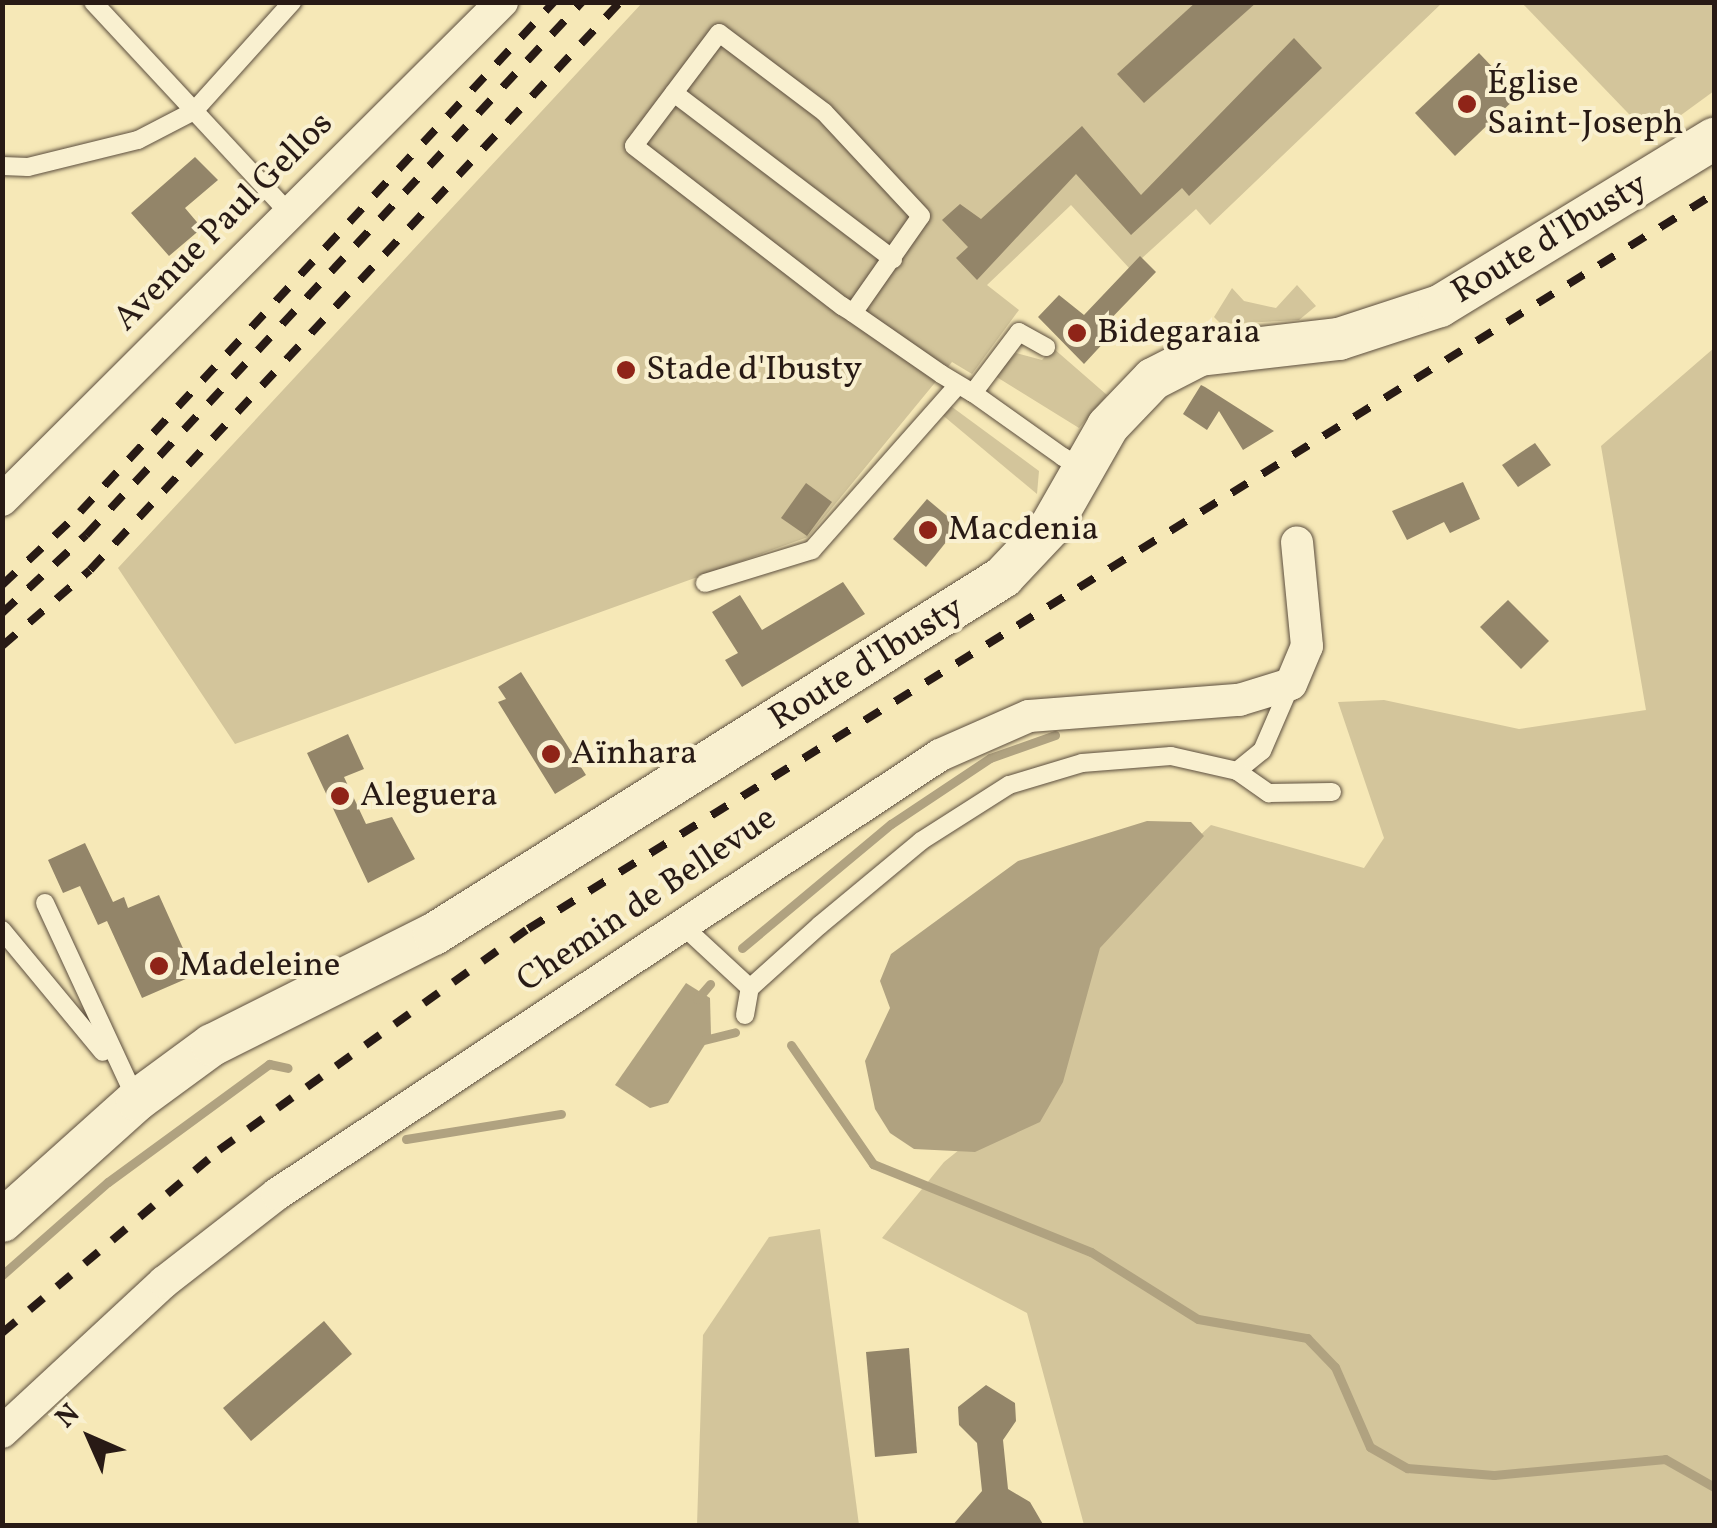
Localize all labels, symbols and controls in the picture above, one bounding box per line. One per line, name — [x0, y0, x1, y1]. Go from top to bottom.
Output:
place label: Église Saint-Joseph — [1487, 63, 1684, 145]
marker: Église Saint-Joseph — [1456, 93, 1478, 115]
street label: Avenue Paul Gellos — [106, 104, 342, 340]
street label: Route d'Ibusty — [1445, 164, 1655, 314]
place label: Bidegaraia — [1097, 312, 1261, 354]
marker: Bidegaraia — [1066, 322, 1088, 344]
place label: Stade d'Ibusty — [646, 349, 862, 391]
marker: Stade d'Ibusty — [615, 359, 637, 381]
place label: Macdenia — [948, 509, 1099, 551]
marker: Macdenia — [917, 519, 939, 541]
street label: Route d'Ibusty — [762, 588, 972, 740]
place label: Aïnhara — [571, 733, 697, 775]
marker: Aïnhara — [540, 743, 562, 765]
place label: Aleguera — [360, 775, 498, 817]
marker: Aleguera — [329, 785, 351, 807]
street label: Chemin de Bellevue — [509, 798, 785, 1002]
place label: Madeleine — [179, 945, 340, 987]
marker: Madeleine — [148, 955, 170, 977]
north arrow — [40, 1388, 140, 1488]
text: N — [47, 1395, 89, 1437]

